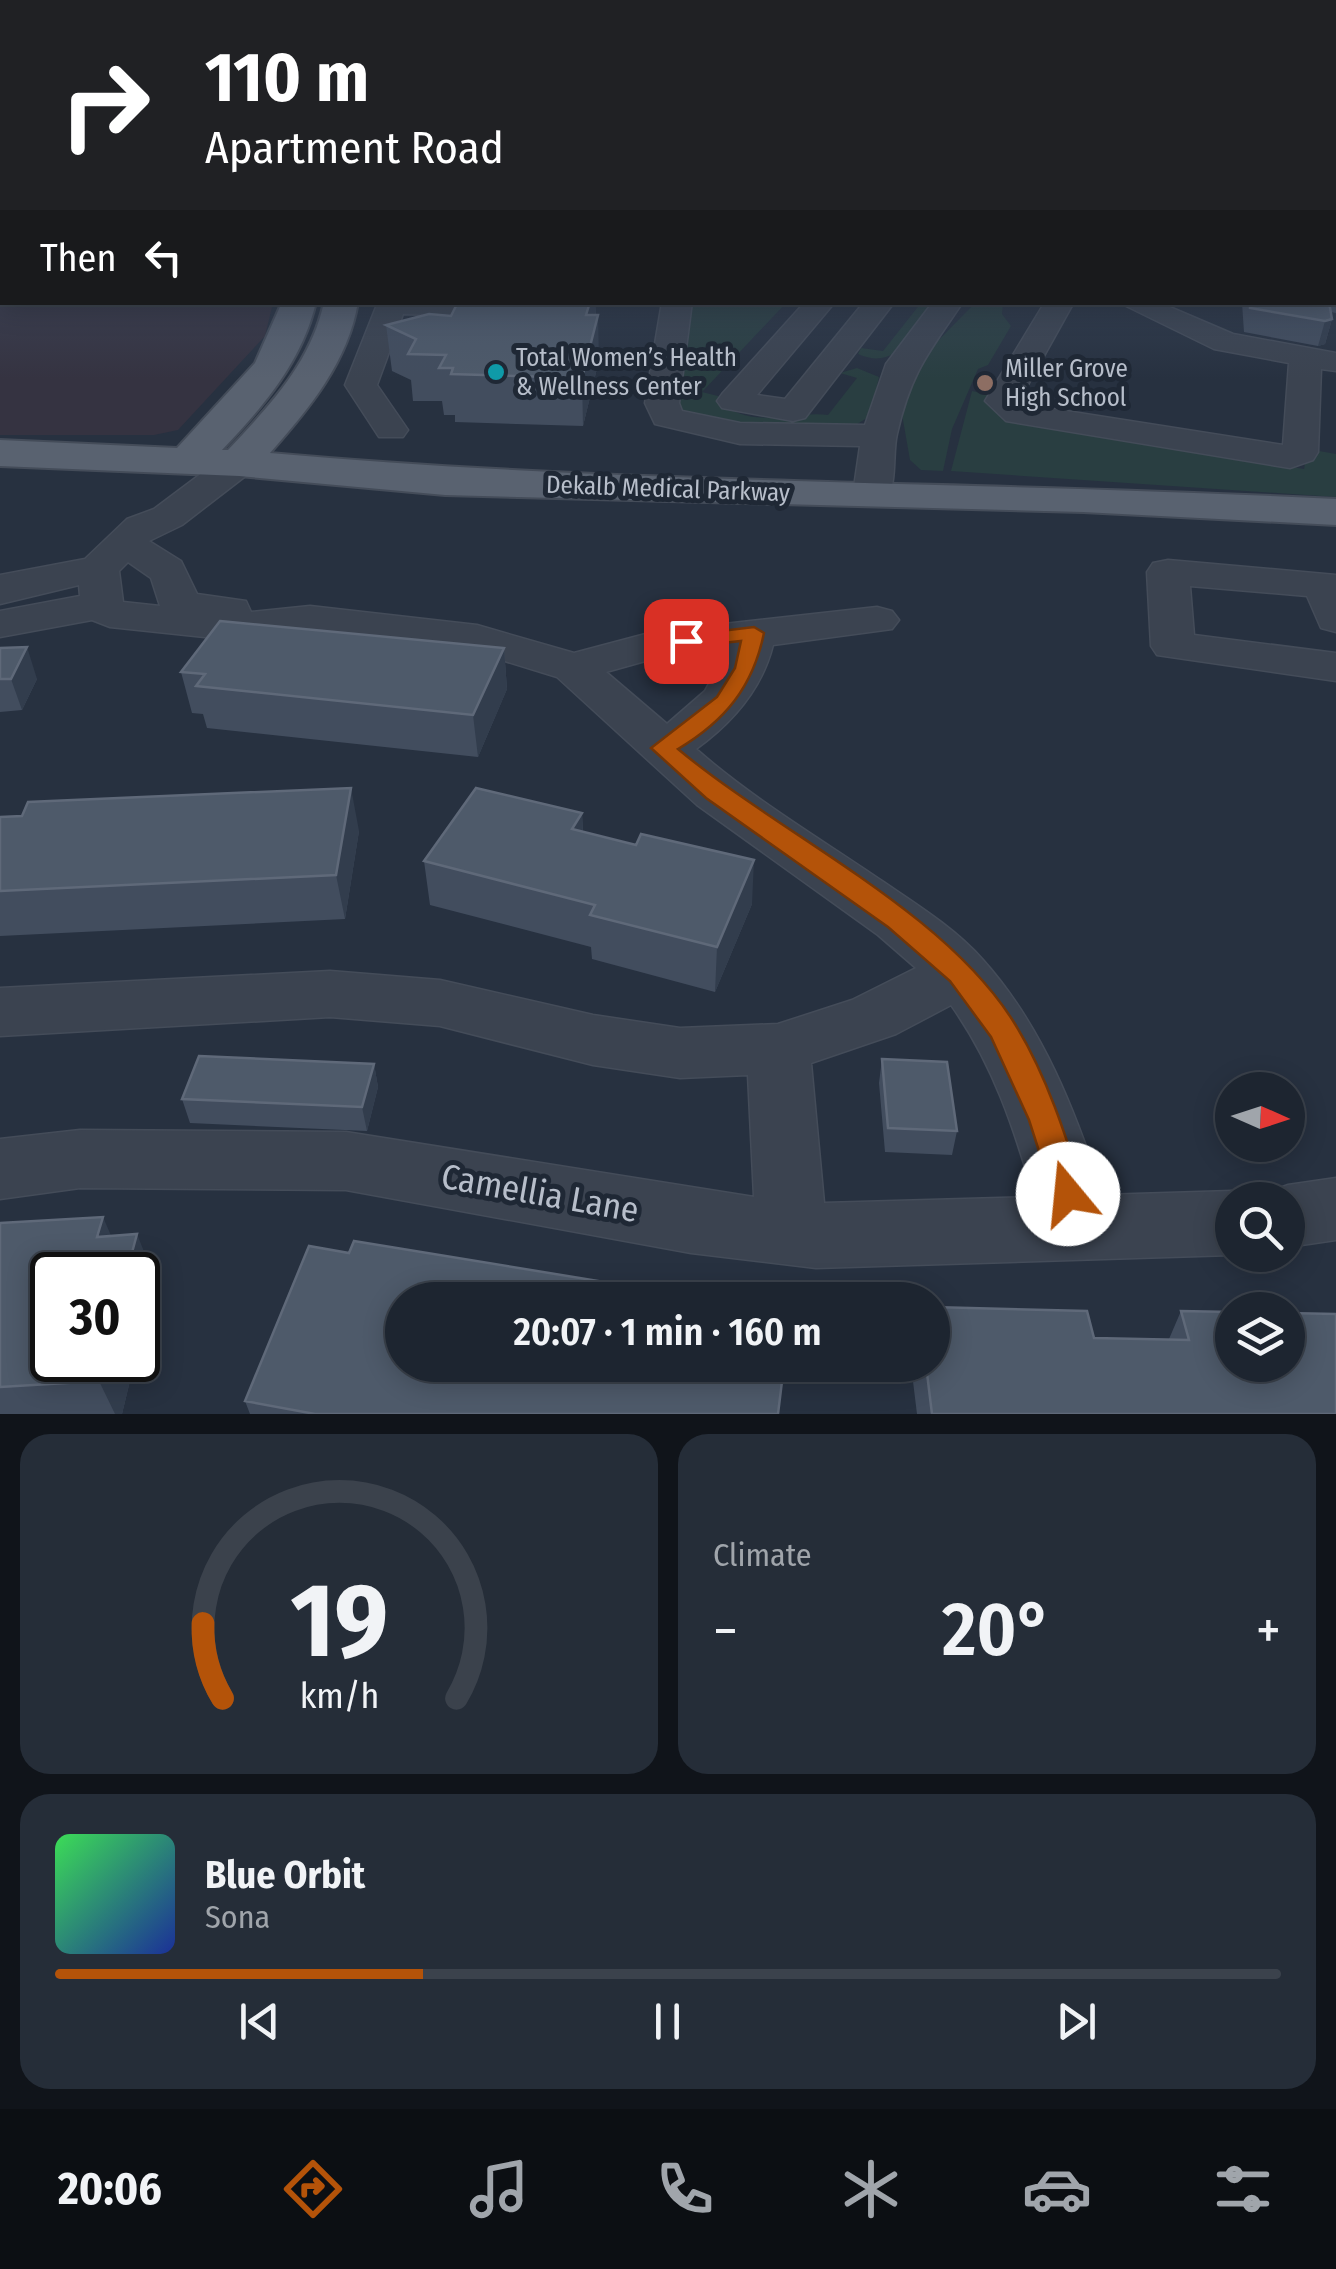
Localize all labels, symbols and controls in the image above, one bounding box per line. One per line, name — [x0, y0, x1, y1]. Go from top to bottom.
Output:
text: 110 m — [205, 36, 369, 120]
icon: right — [40, 40, 170, 170]
text: Apartment Road — [205, 121, 504, 175]
icon: left — [136, 230, 191, 285]
text: Then — [40, 235, 116, 281]
place label: Total Women’s Health & Wellness Center — [516, 343, 737, 402]
place label: Miller Grove High School — [1005, 354, 1128, 413]
marker: Total Women’s Health & Wellness Center — [485, 361, 507, 383]
marker: Miller Grove High School — [974, 372, 996, 394]
street label: Dekalb Medical Parkway — [545, 470, 791, 508]
pin — [644, 599, 729, 684]
icon: arrive — [659, 614, 714, 669]
north arrow — [1215, 1072, 1305, 1162]
map controls — [1215, 1072, 1305, 1382]
position arrow — [1016, 1142, 1120, 1246]
street label: Camellia Lane — [438, 1155, 642, 1231]
button: search — [1215, 1182, 1305, 1272]
speed limit sign: 30 — [30, 1252, 160, 1382]
button: layers — [1215, 1292, 1305, 1382]
text: 20:07 · 1 min · 160 m — [513, 1309, 822, 1355]
text: Climate — [713, 1536, 812, 1574]
text: 19 — [290, 1559, 388, 1684]
text: 20° — [942, 1585, 1052, 1675]
text: − — [713, 1598, 738, 1664]
text: + — [1256, 1598, 1281, 1664]
text: km/h — [299, 1675, 379, 1717]
text: Blue Orbit — [205, 1852, 365, 1898]
text: Sona — [205, 1898, 270, 1936]
icon: previous — [232, 1994, 287, 2049]
icon: pause — [640, 1994, 695, 2049]
icon: next — [1049, 1994, 1104, 2049]
icon: directions — [278, 2154, 348, 2224]
icon: music — [464, 2154, 534, 2224]
icon: phone — [650, 2154, 720, 2224]
icon: climate — [836, 2154, 906, 2224]
icon: car — [1022, 2154, 1092, 2224]
icon: filters — [1208, 2154, 1278, 2224]
text: 20:06 — [58, 2162, 162, 2216]

